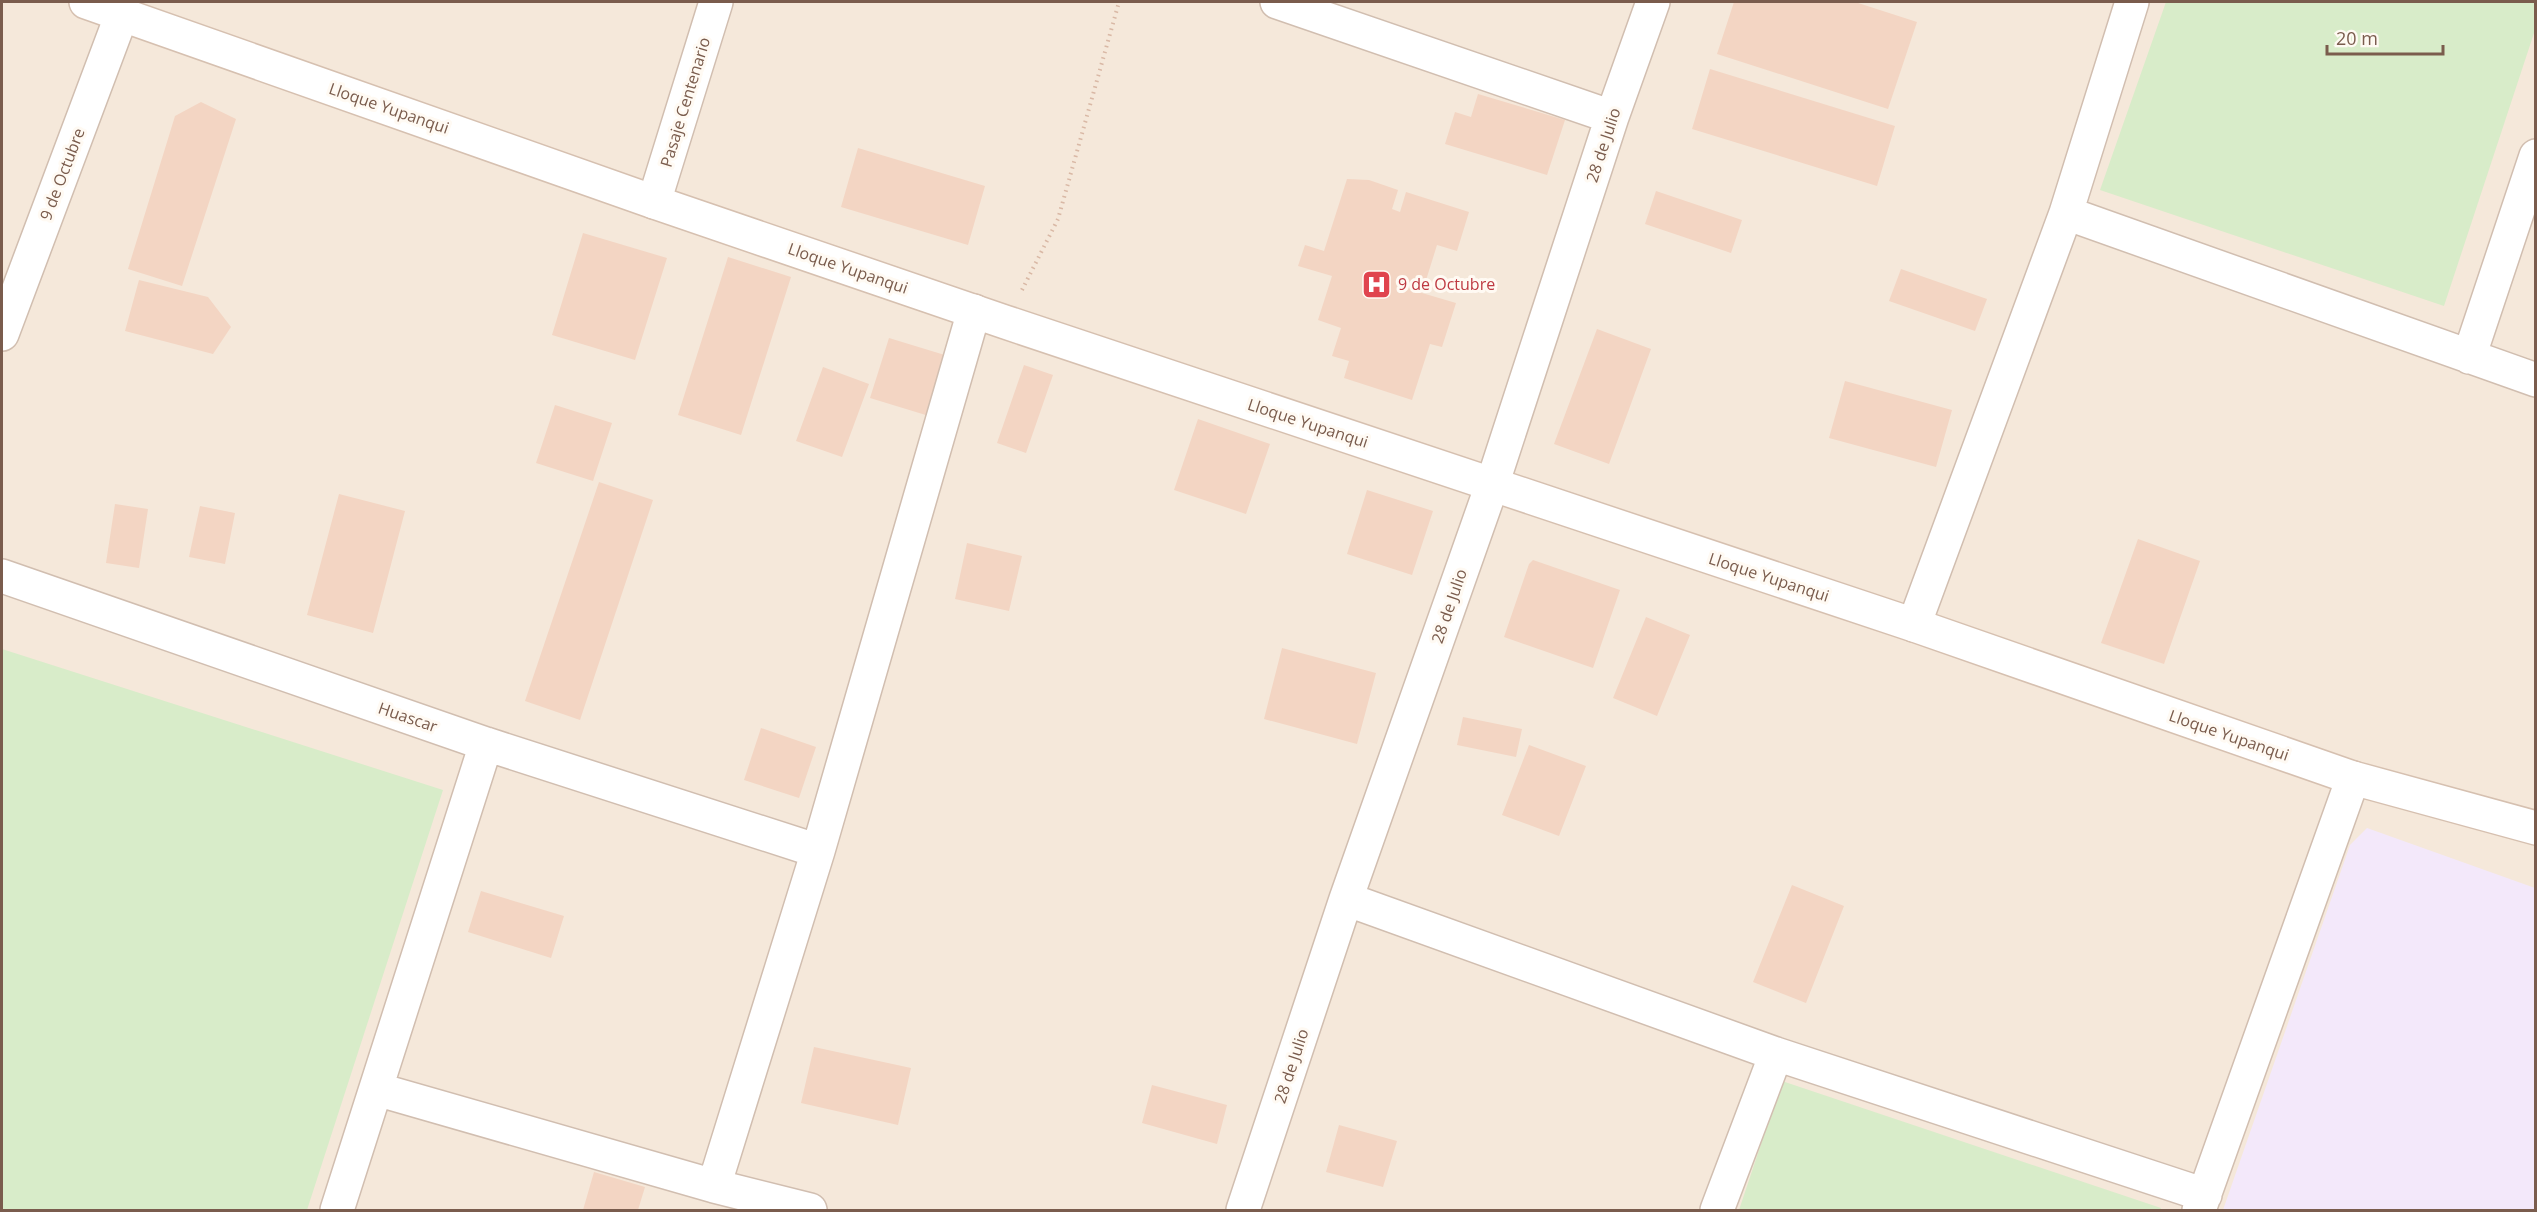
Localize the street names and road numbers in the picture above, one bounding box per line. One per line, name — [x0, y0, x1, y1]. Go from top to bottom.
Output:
street label: Pasaje Centenario — [655, 34, 715, 170]
street label: Lloque Yupanqui — [326, 77, 452, 139]
street label: 28 de Julio — [1581, 105, 1625, 185]
street label: 9 de Octubre — [34, 125, 90, 223]
street label: Lloque Yupanqui — [785, 237, 911, 299]
street label: Lloque Yupanqui — [1245, 393, 1371, 453]
street label: Lloque Yupanqui — [1706, 547, 1832, 607]
street label: 28 de Julio — [1426, 566, 1472, 646]
street label: Huascar — [375, 697, 441, 738]
street label: Lloque Yupanqui — [2166, 704, 2292, 766]
street label: 28 de Julio — [1269, 1026, 1313, 1106]

